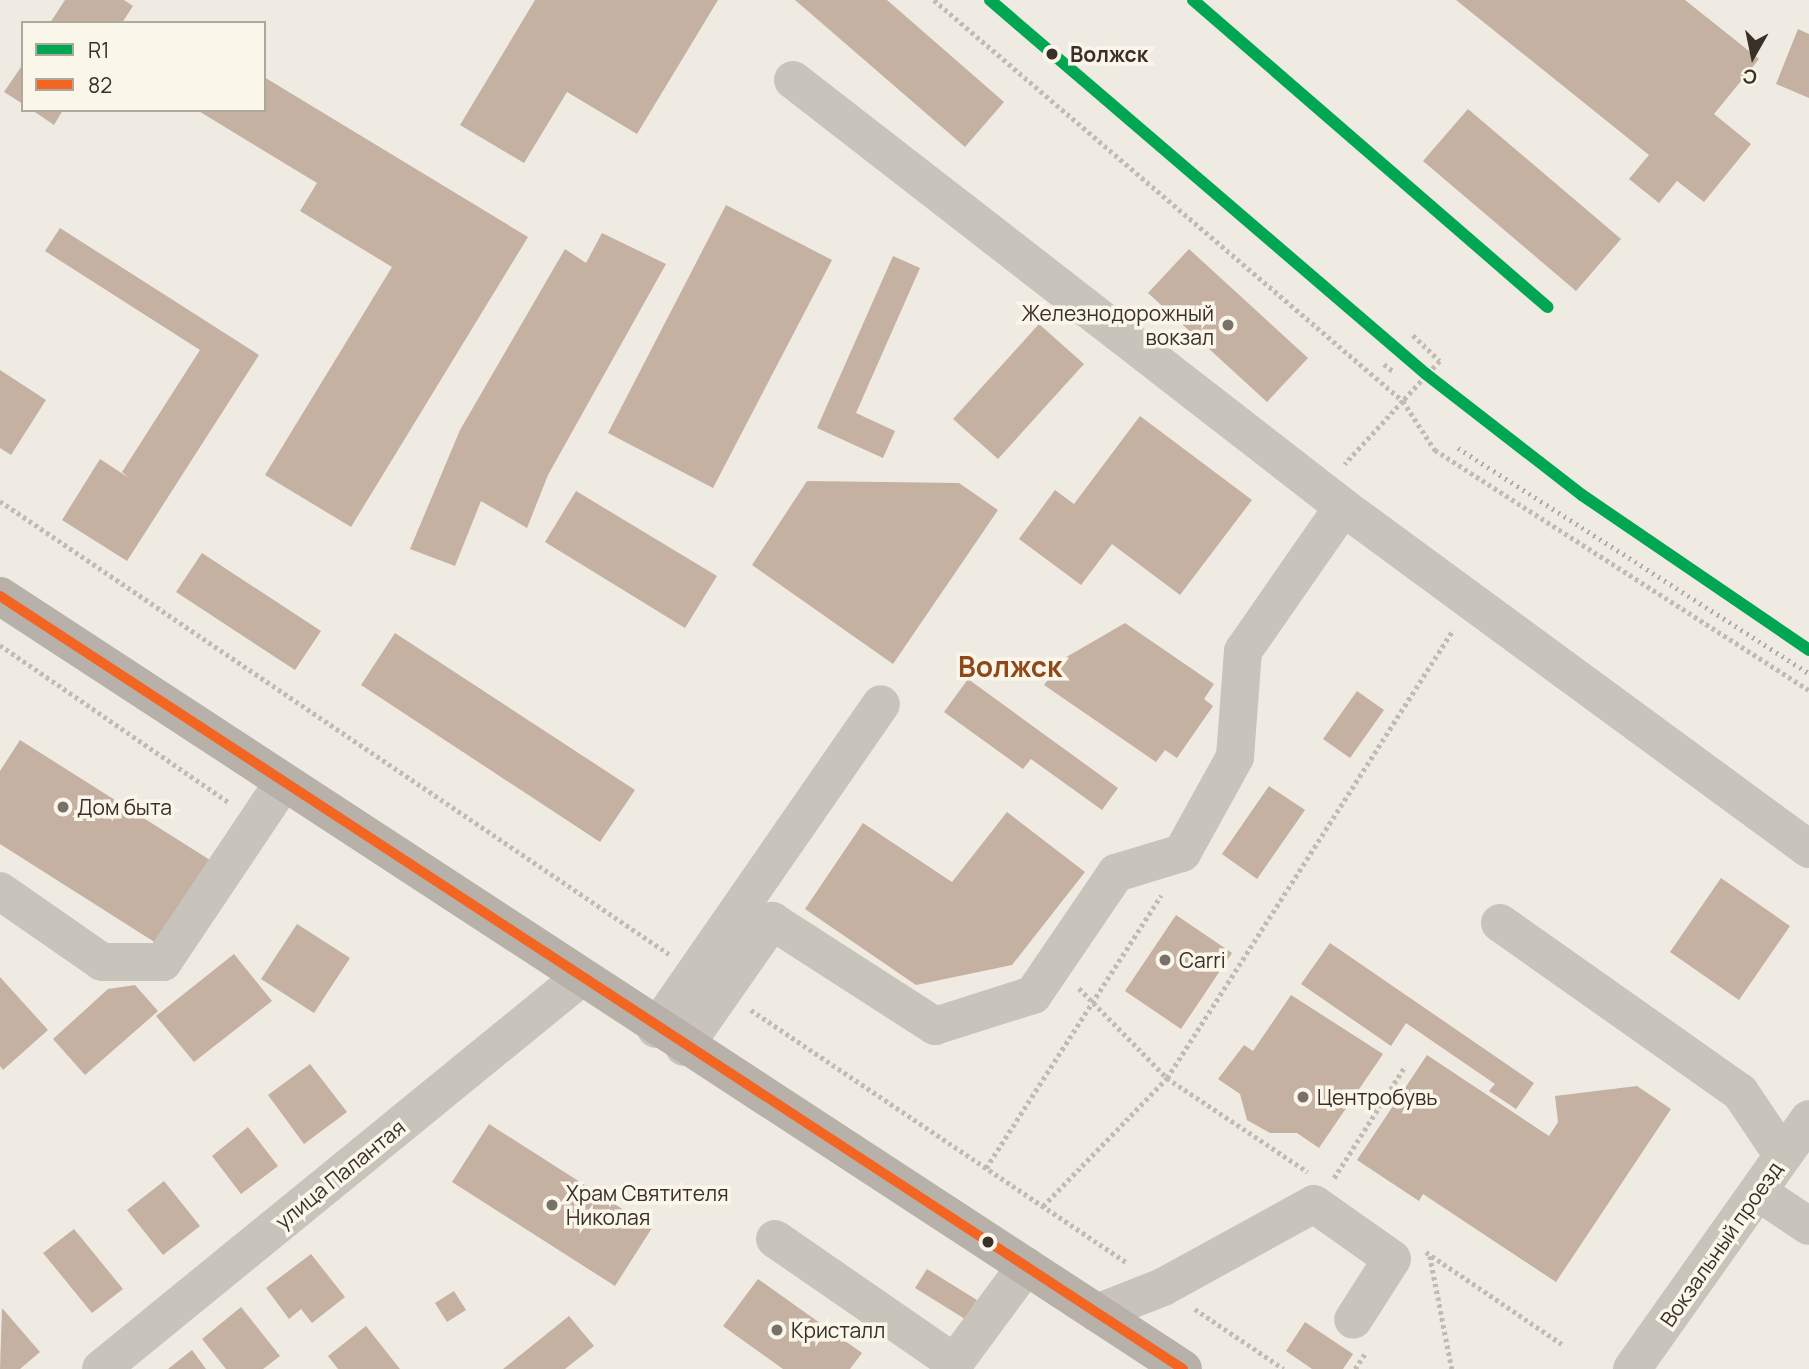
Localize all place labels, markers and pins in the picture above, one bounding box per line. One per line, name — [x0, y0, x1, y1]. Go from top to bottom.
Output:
place label: Волжск — [1070, 41, 1148, 67]
marker: Волжск — [1040, 42, 1064, 66]
place label: Железнодорожный вокзал — [1022, 300, 1214, 350]
marker: Железнодорожный вокзал — [1220, 317, 1236, 333]
place label: Дом быта — [77, 794, 172, 820]
marker: Дом быта — [55, 799, 71, 815]
place label: Carri — [1179, 947, 1226, 973]
marker: Carri — [1157, 952, 1173, 968]
place label: Центробувь — [1317, 1084, 1438, 1110]
marker: Центробувь — [1295, 1089, 1311, 1105]
place label: Храм Святителя Николая — [566, 1180, 729, 1230]
marker: Храм Святителя Николая — [544, 1197, 560, 1213]
unlabelled marker — [981, 1235, 995, 1249]
place label: Кристалл — [791, 1317, 885, 1343]
marker: Кристалл — [769, 1322, 785, 1338]

